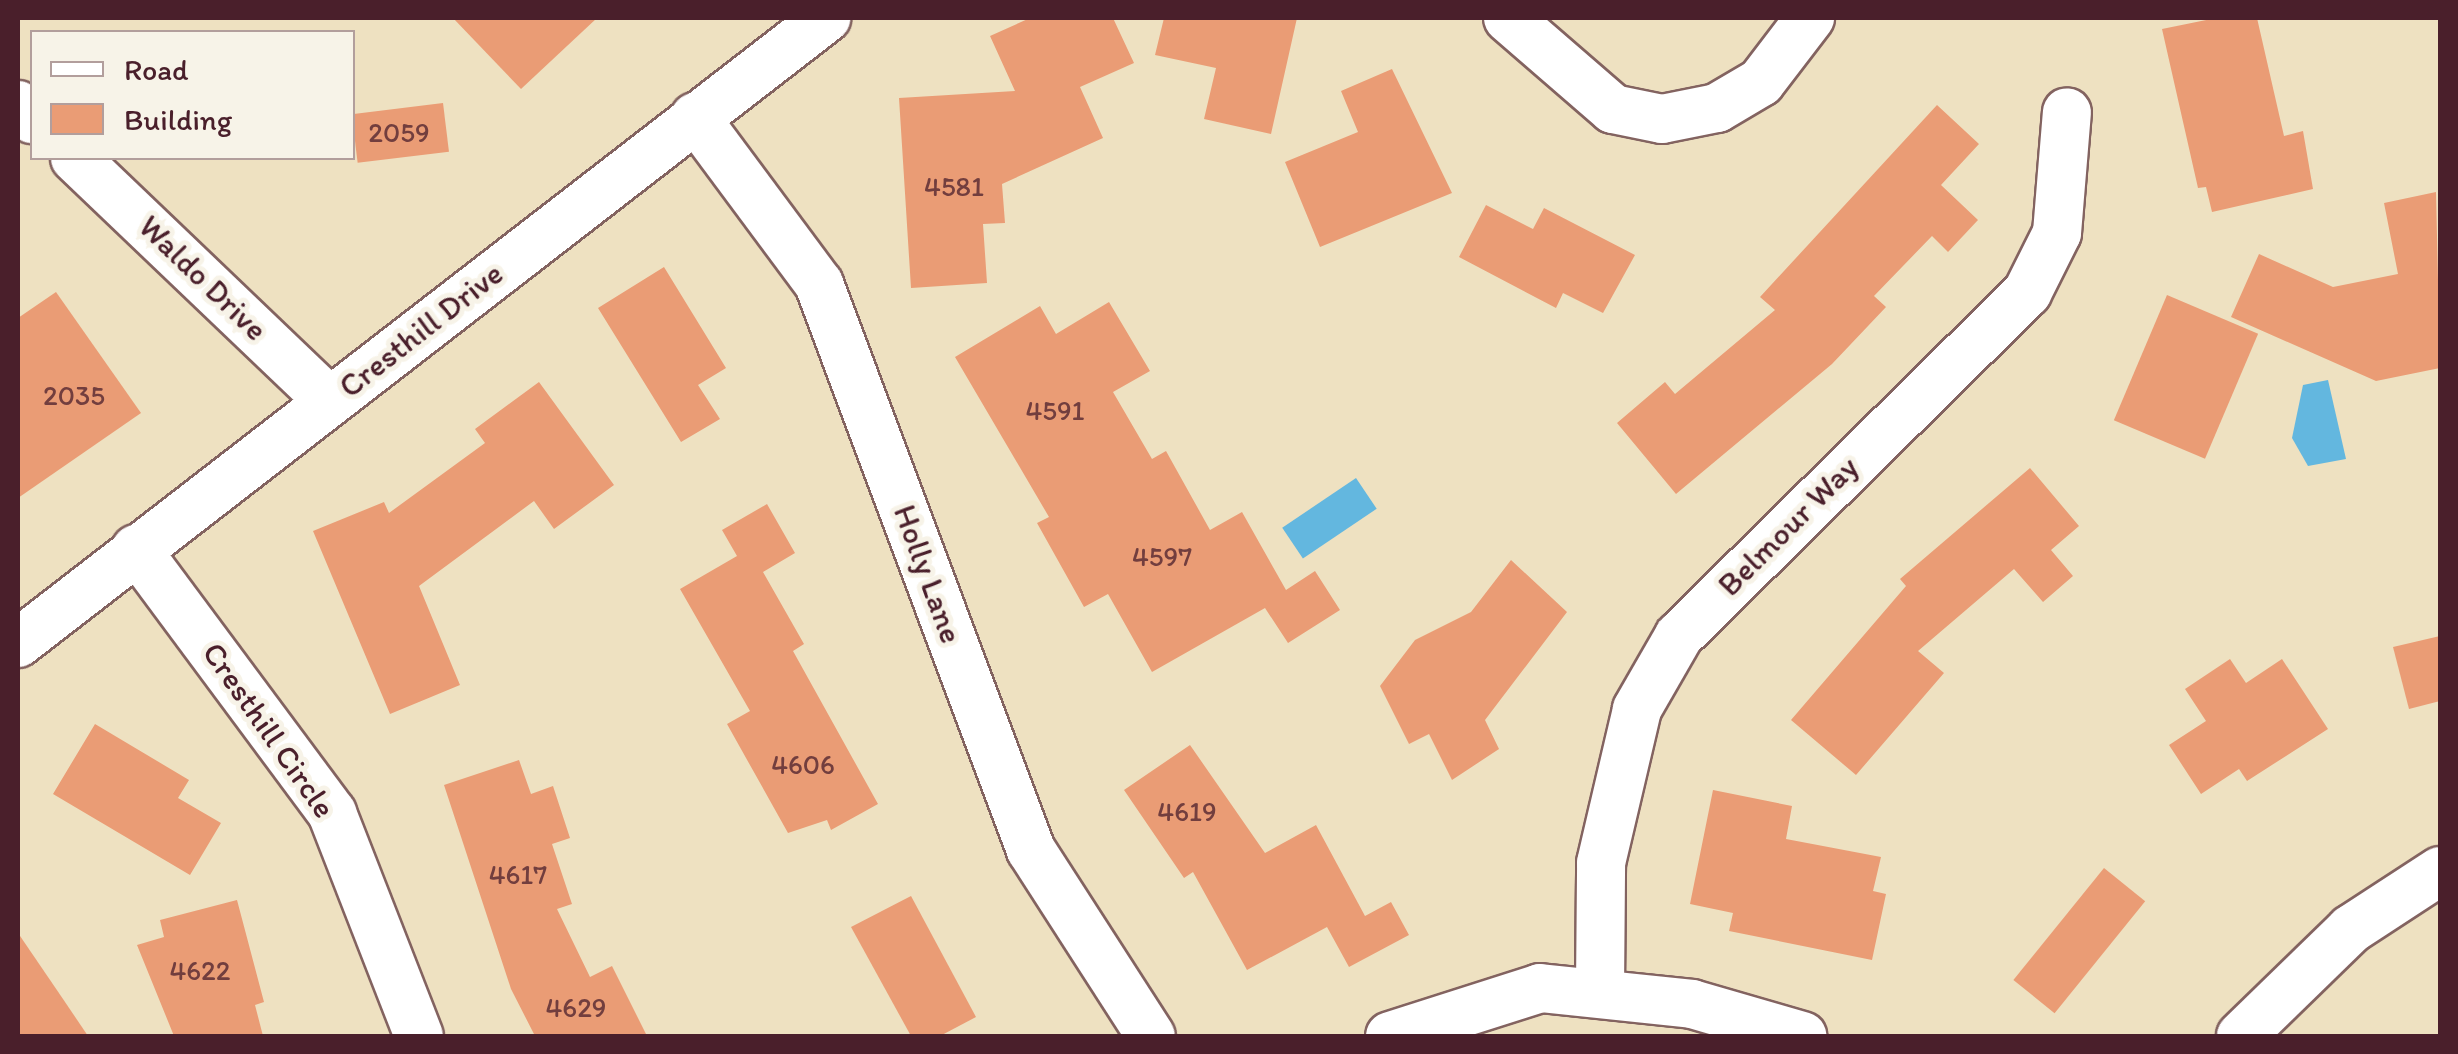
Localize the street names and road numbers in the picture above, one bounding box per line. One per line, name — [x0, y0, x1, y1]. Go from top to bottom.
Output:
street label: Waldo Drive — [130, 207, 276, 349]
street label: Cresthill Drive — [331, 254, 511, 406]
street label: Belmour Way — [1710, 448, 1866, 604]
street label: Holly Lane — [885, 499, 971, 649]
street label: Cresthill Circle — [194, 635, 344, 825]

